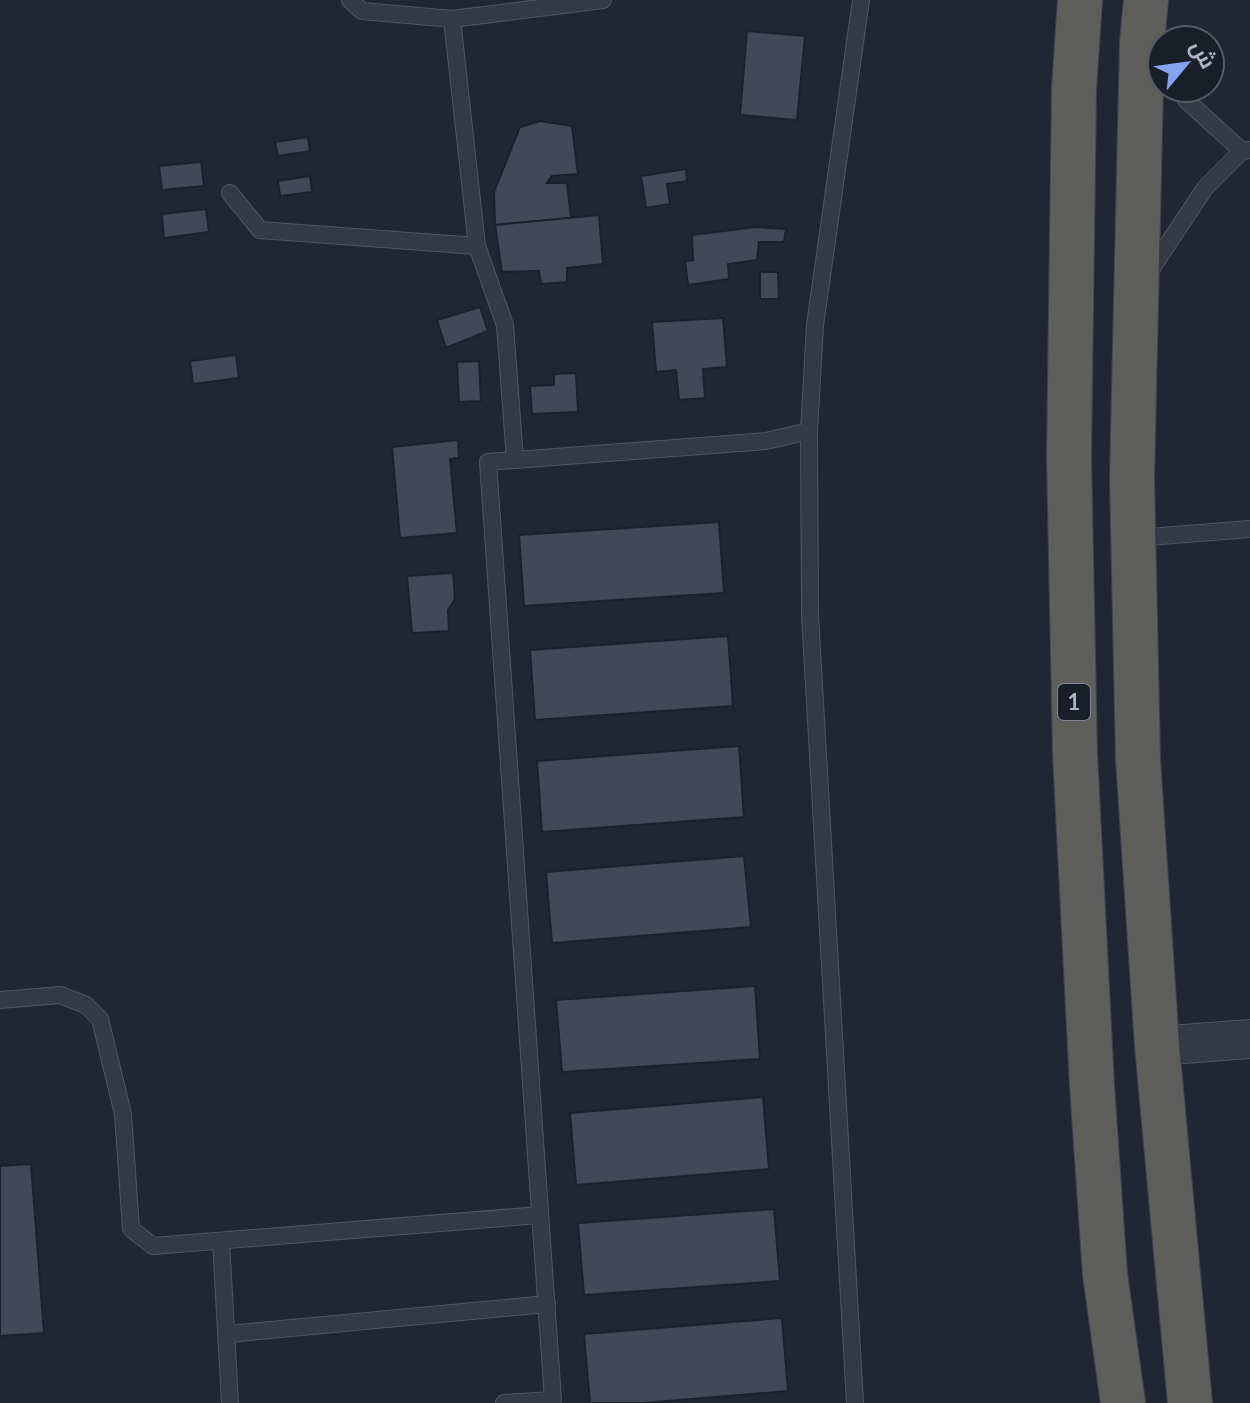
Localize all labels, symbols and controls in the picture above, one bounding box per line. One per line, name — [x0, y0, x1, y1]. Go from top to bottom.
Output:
north arrow — [1146, 24, 1226, 104]
text: ش — [1184, 35, 1223, 73]
road number: 1 — [1058, 684, 1090, 720]

